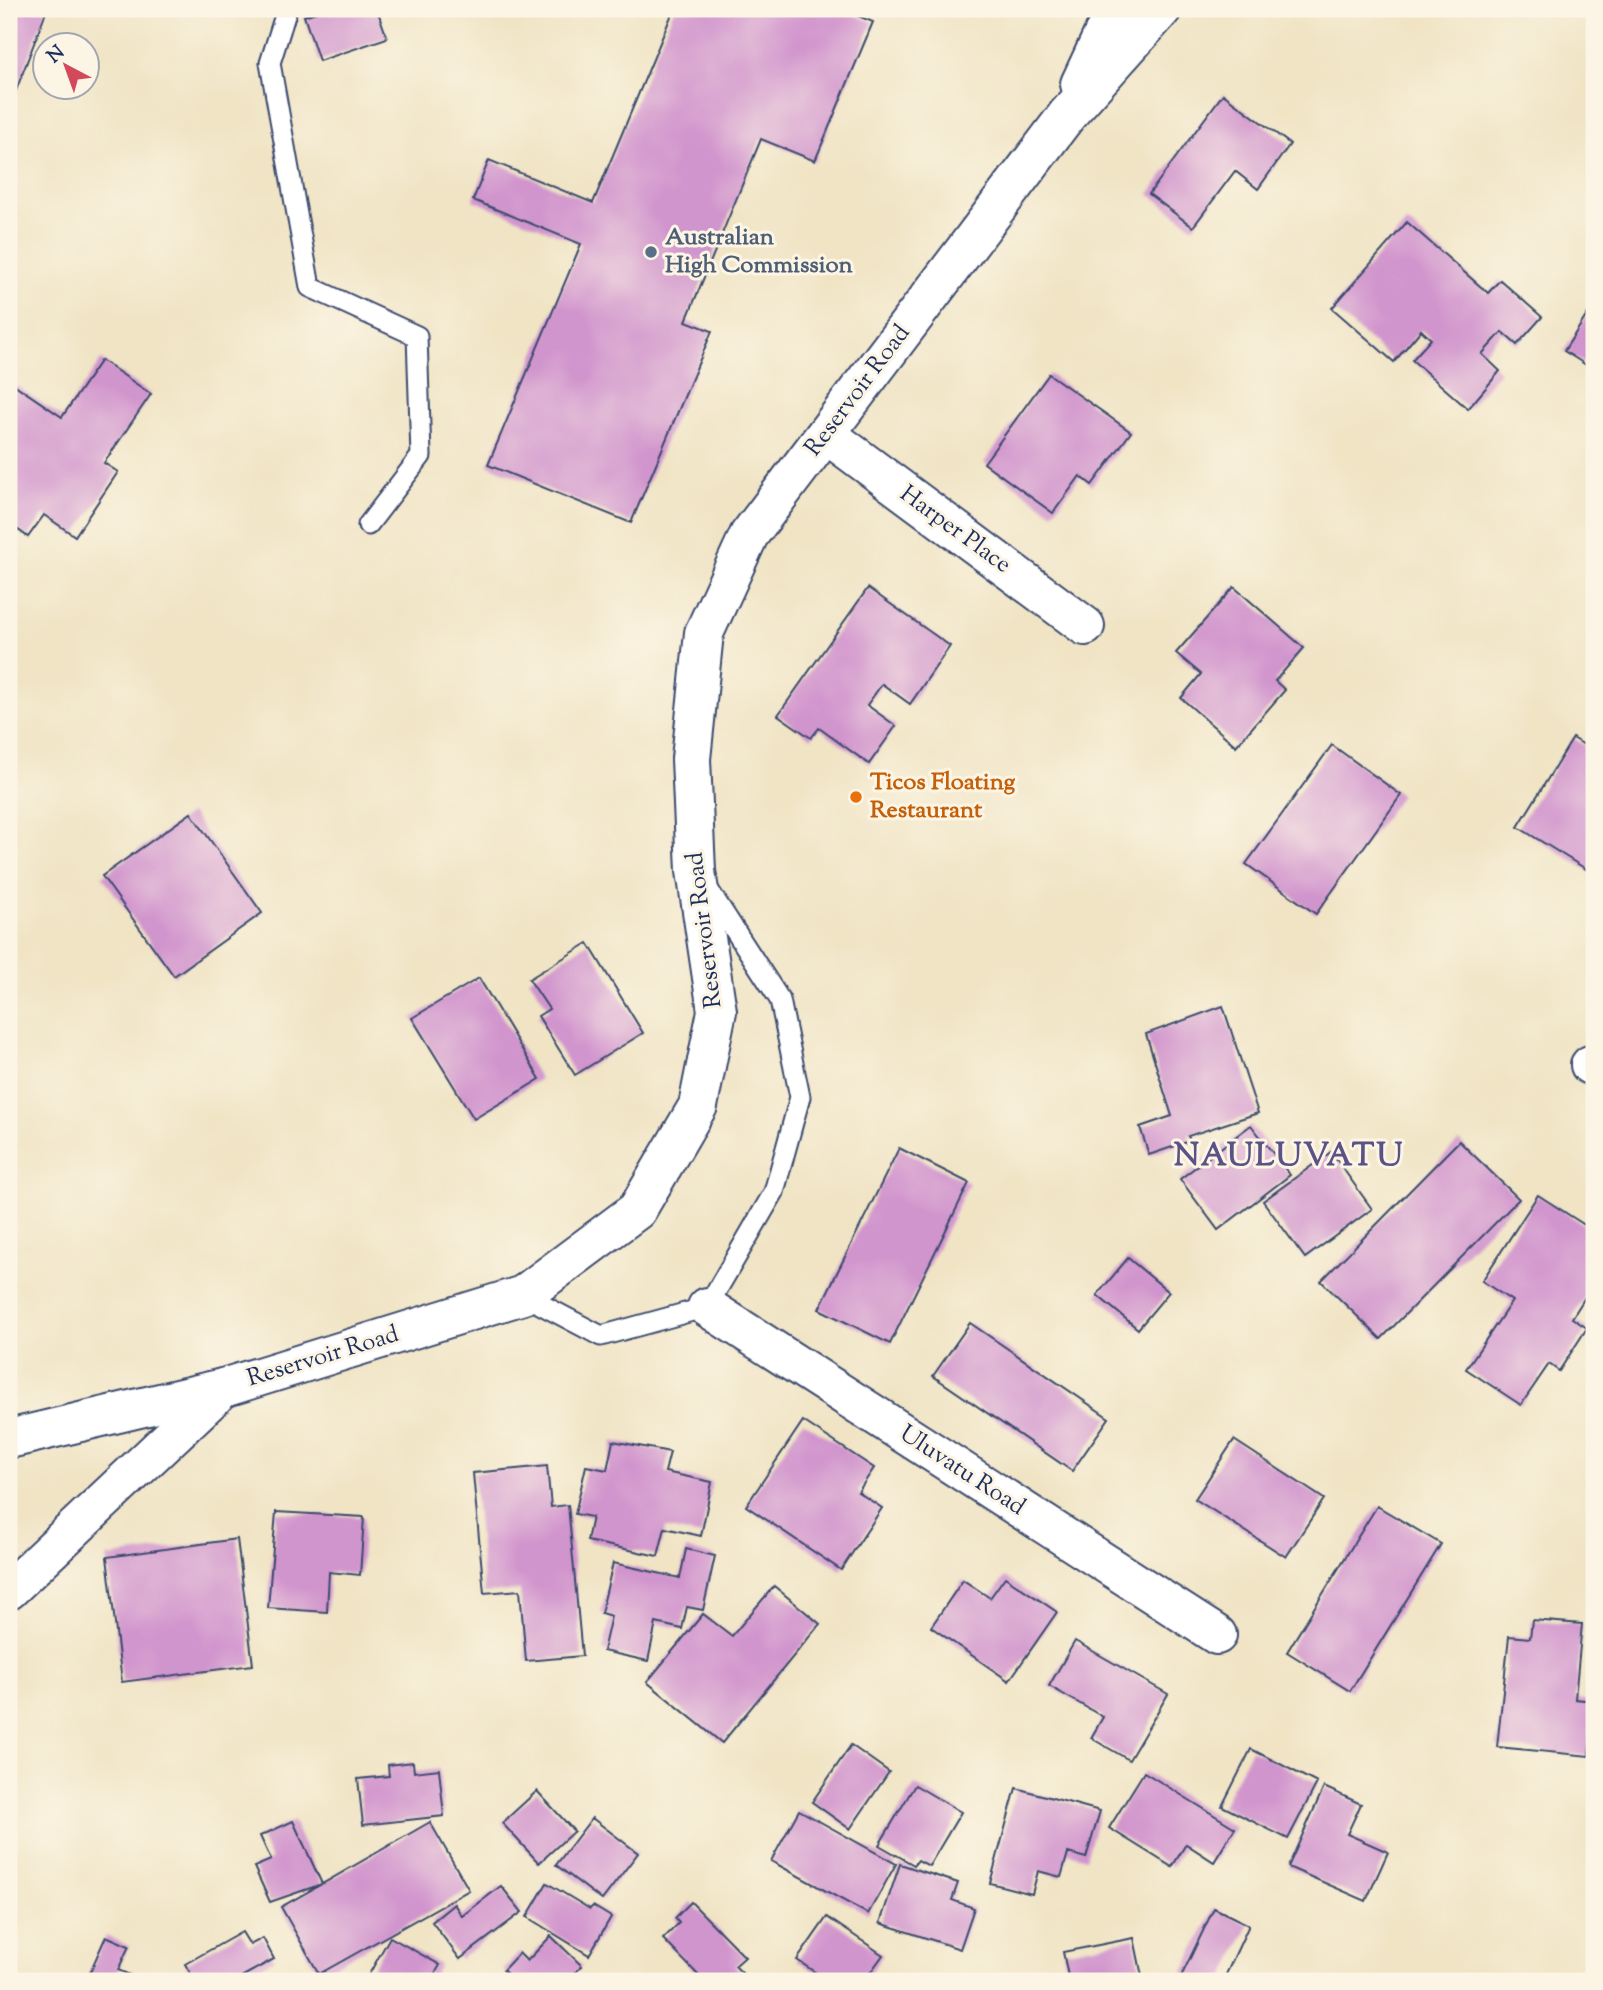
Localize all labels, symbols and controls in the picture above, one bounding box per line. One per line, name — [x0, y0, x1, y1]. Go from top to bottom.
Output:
north arrow — [32, 32, 102, 102]
text: N — [42, 40, 71, 70]
place label: Australian High Commission — [665, 221, 854, 283]
marker: Australian High Commission — [643, 244, 659, 260]
street label: Reservoir Road — [797, 318, 919, 464]
street label: Harper Place — [892, 478, 1018, 582]
place label: Ticos Floating Restaurant — [870, 766, 1016, 828]
marker: Ticos Floating Restaurant — [848, 789, 864, 805]
street label: Reservoir Road — [679, 850, 731, 1010]
district label: NAULUVATU — [1174, 1134, 1404, 1180]
street label: Reservoir Road — [243, 1318, 403, 1396]
street label: Uluvatu Road — [892, 1417, 1032, 1525]

